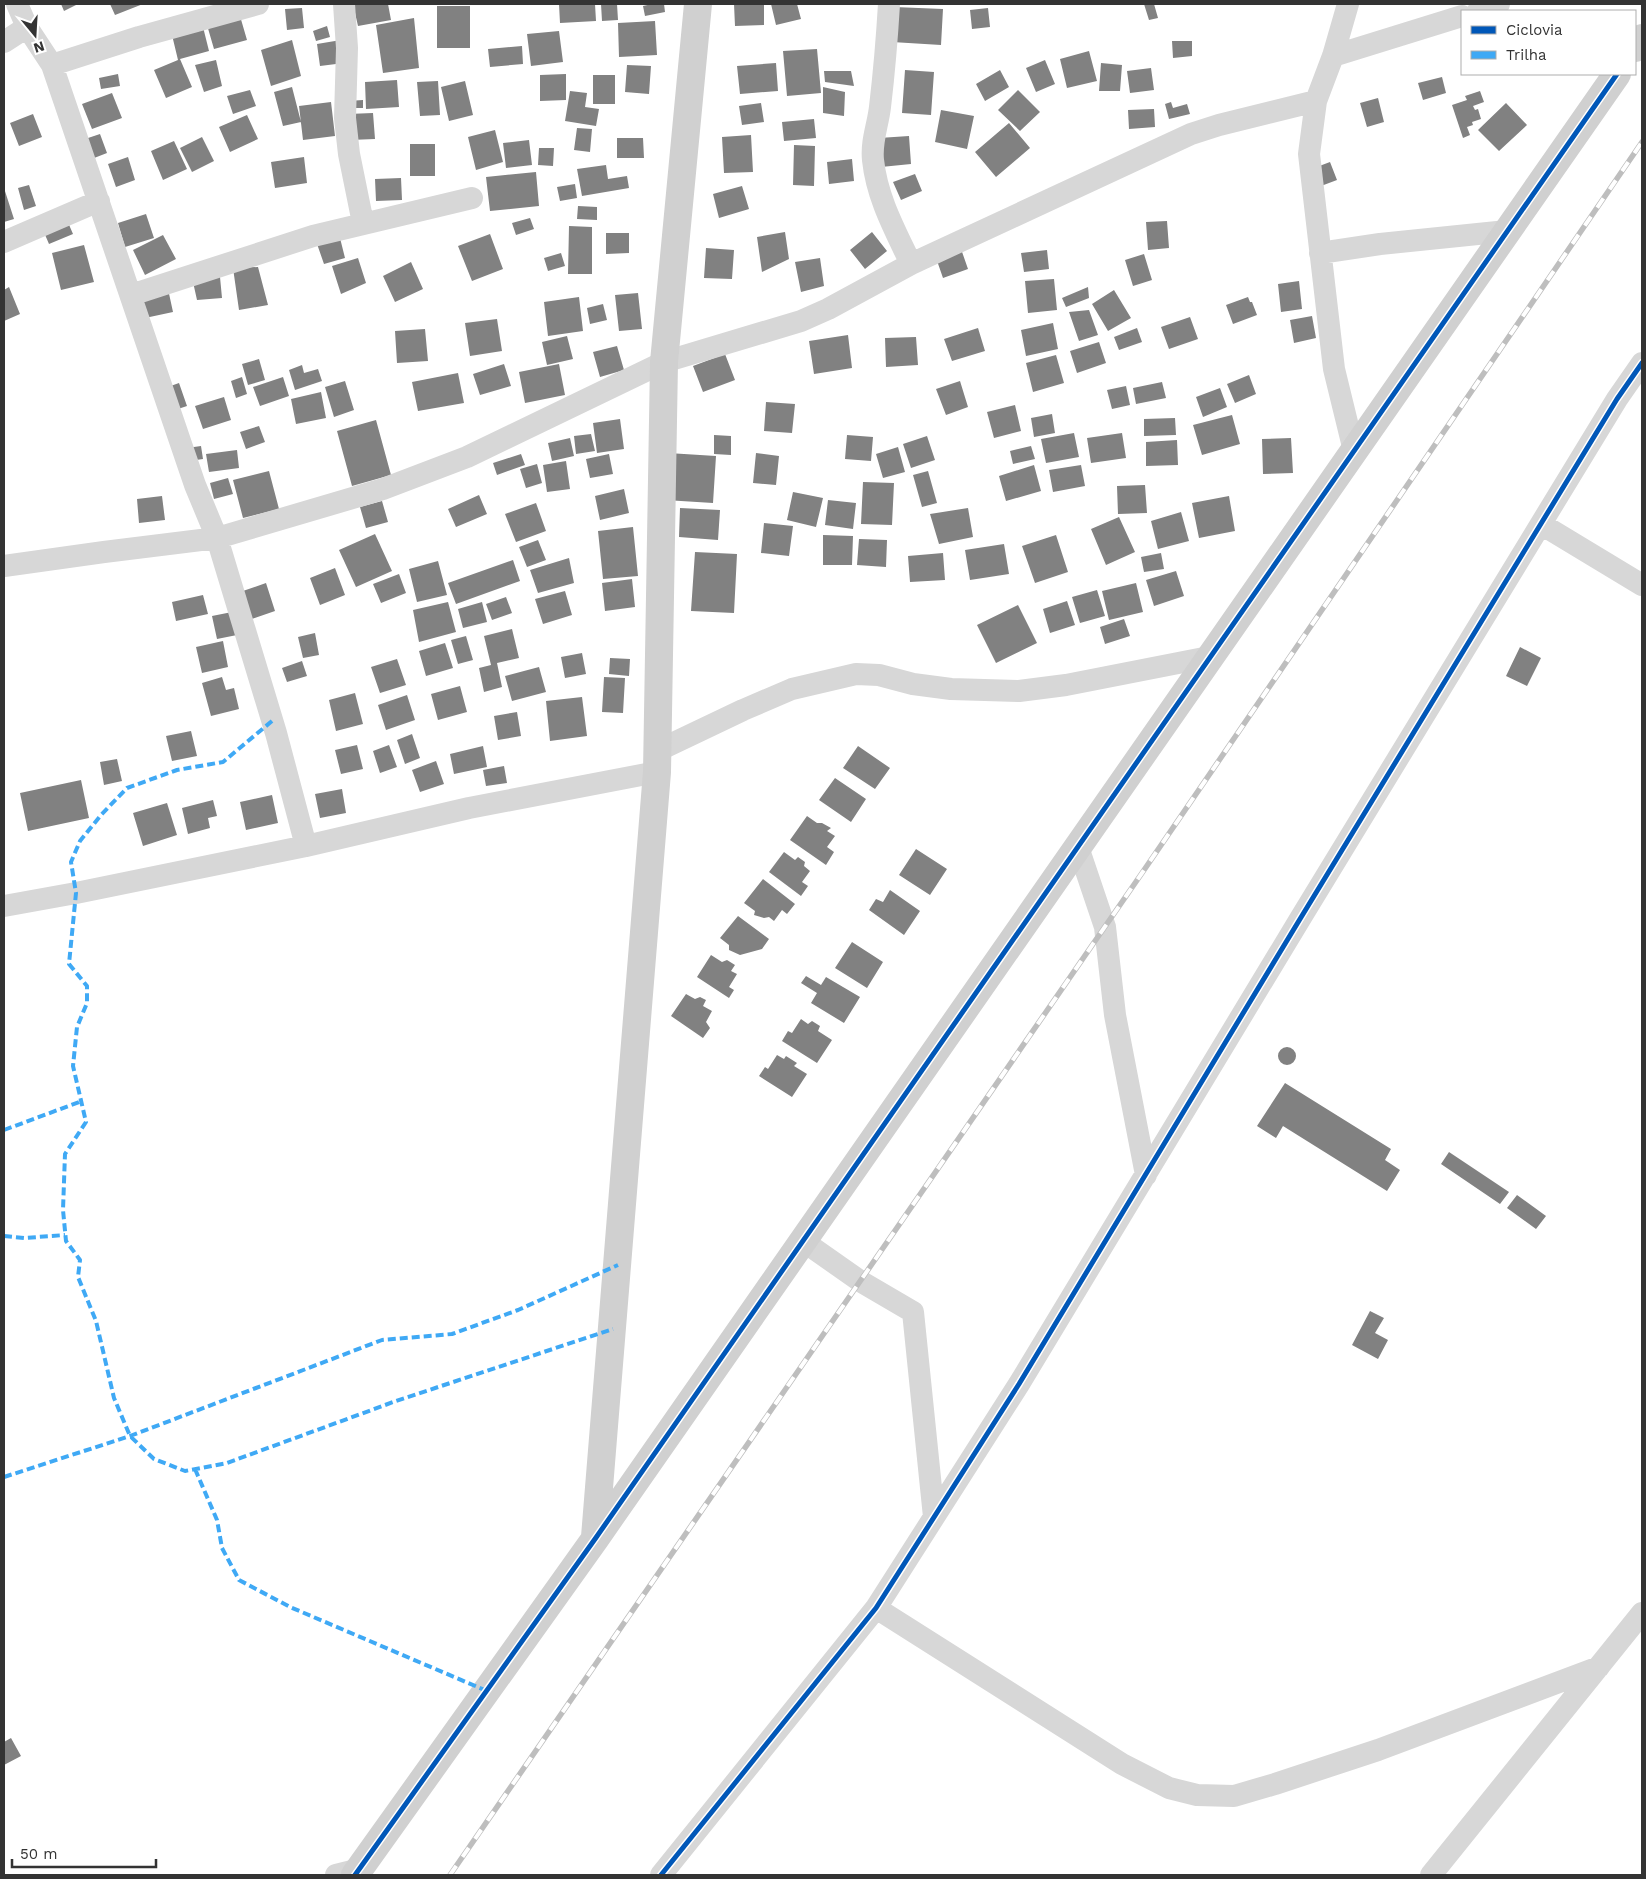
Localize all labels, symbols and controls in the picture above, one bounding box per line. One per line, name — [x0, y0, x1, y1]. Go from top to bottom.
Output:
north arrow — [10, 10, 60, 60]
legend — [1461, 10, 1636, 75]
text: Ciclovia — [1506, 21, 1563, 39]
text: N — [32, 38, 46, 57]
text: Trilha — [1506, 46, 1547, 64]
scale bar — [12, 1836, 156, 1868]
text: 50 m — [20, 1845, 57, 1863]

